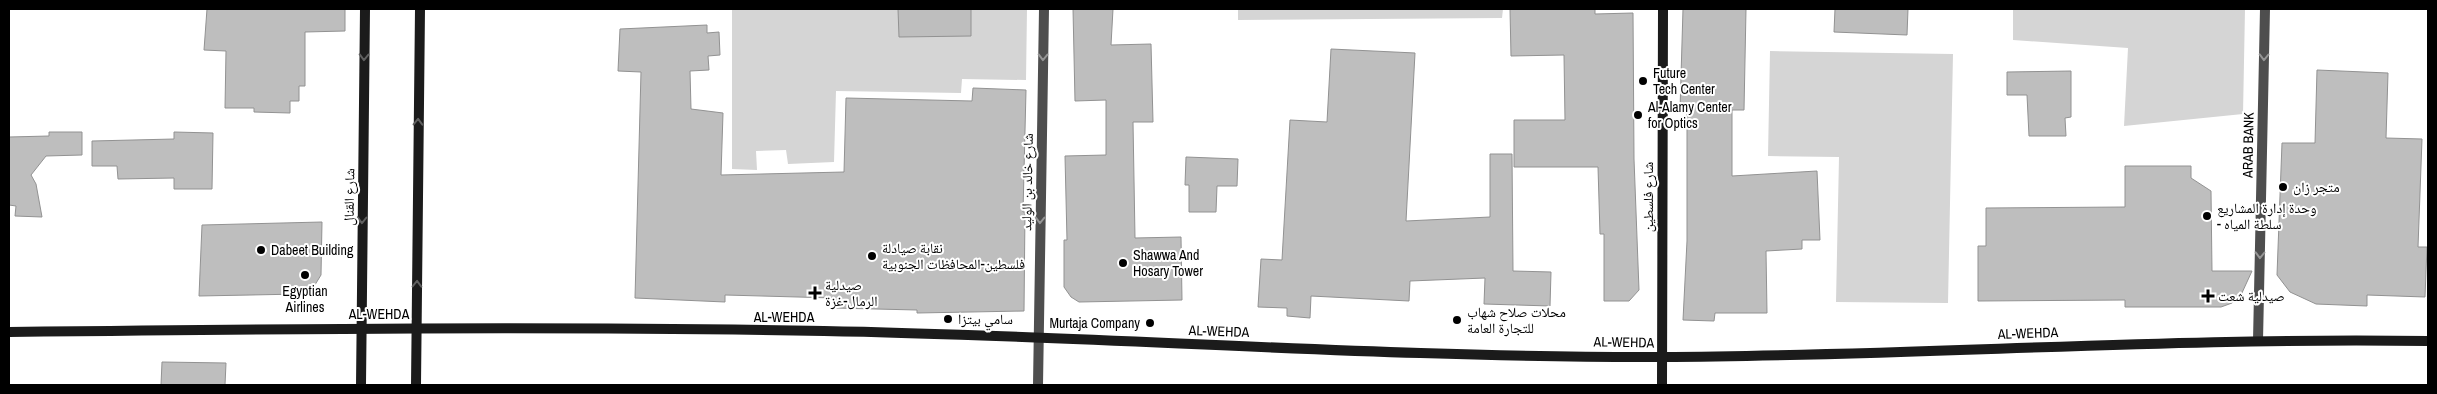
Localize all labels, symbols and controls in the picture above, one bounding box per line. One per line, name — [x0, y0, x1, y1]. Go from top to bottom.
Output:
one-way arrow — [359, 54, 370, 62]
one-way arrow — [1038, 54, 1048, 62]
one-way arrow — [2259, 54, 2269, 62]
place label: Future Tech Center — [1653, 64, 1715, 98]
marker: Future Tech Center — [1637, 75, 1649, 87]
place label: Al-Alamy Center for Optics — [1647, 98, 1732, 132]
marker: Al-Alamy Center for Optics — [1632, 109, 1644, 121]
street label: ARAB BANK — [2238, 112, 2258, 179]
one-way arrow — [413, 117, 424, 125]
street label: شارع خالد بن الوليد — [1017, 133, 1038, 231]
street label: شارع فلسطين — [1639, 162, 1658, 232]
street label: شارع القنال — [339, 168, 360, 226]
place label: متجر زان — [2293, 178, 2340, 196]
marker: متجر زان — [2277, 181, 2289, 193]
place label: وحدة إدارة المشاريع - سلطة المياه — [2217, 199, 2317, 233]
marker: وحدة إدارة المشاريع - سلطة المياه — [2201, 210, 2213, 222]
one-way arrow — [357, 216, 367, 224]
one-way arrow — [1035, 216, 1046, 224]
place label: نقابة صيادلة فلسطين-المحافظات الجنوبية — [882, 239, 1025, 273]
place label: Dabeet Building — [271, 241, 354, 259]
marker: Dabeet Building — [255, 244, 267, 256]
place label: Shawwa And Hosary Tower — [1133, 246, 1203, 280]
marker: نقابة صيادلة فلسطين-المحافظات الجنوبية — [866, 250, 878, 262]
one-way arrow — [2255, 252, 2265, 259]
marker: Shawwa And Hosary Tower — [1117, 257, 1129, 269]
marker: Egyptian Airlines — [299, 269, 311, 281]
place label: صيدلية الرمال-غزة — [825, 276, 877, 310]
one-way arrow — [412, 280, 422, 288]
place label: Egyptian Airlines — [282, 282, 328, 316]
marker: صيدلية الرمال-غزة — [809, 287, 821, 299]
place label: صيدلية شعت — [2218, 287, 2285, 305]
marker: صيدلية شعت — [2202, 290, 2214, 302]
place label: محلات صلاح شهاب للتجارة العامة — [1467, 303, 1566, 337]
street label: AL-WEHDA — [348, 305, 410, 323]
street label: AL-WEHDA — [753, 308, 815, 326]
place label: سامي بيتزا — [958, 310, 1013, 331]
marker: سامي بيتزا — [942, 313, 954, 325]
place label: Murtaja Company — [1049, 314, 1140, 332]
marker: محلات صلاح شهاب للتجارة العامة — [1451, 314, 1463, 326]
marker: Murtaja Company — [1144, 317, 1156, 329]
street label: AL-WEHDA — [1187, 321, 1250, 341]
street label: AL-WEHDA — [1996, 323, 2059, 343]
street label: AL-WEHDA — [1593, 332, 1655, 352]

